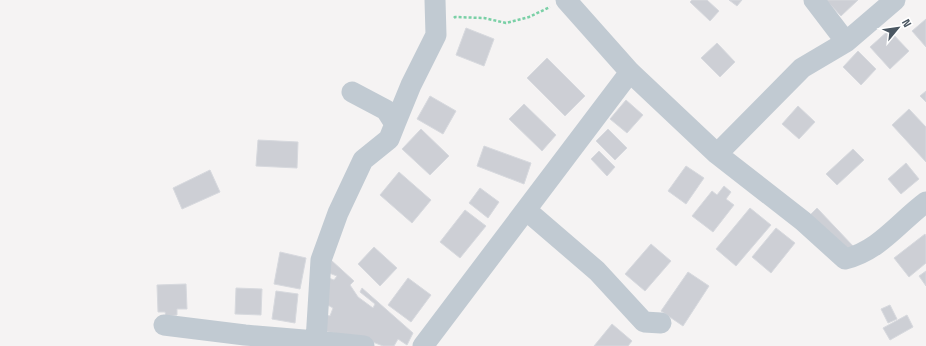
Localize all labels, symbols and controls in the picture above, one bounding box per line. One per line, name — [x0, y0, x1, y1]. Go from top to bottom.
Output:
north arrow — [878, 8, 918, 48]
text: N — [899, 17, 915, 30]

